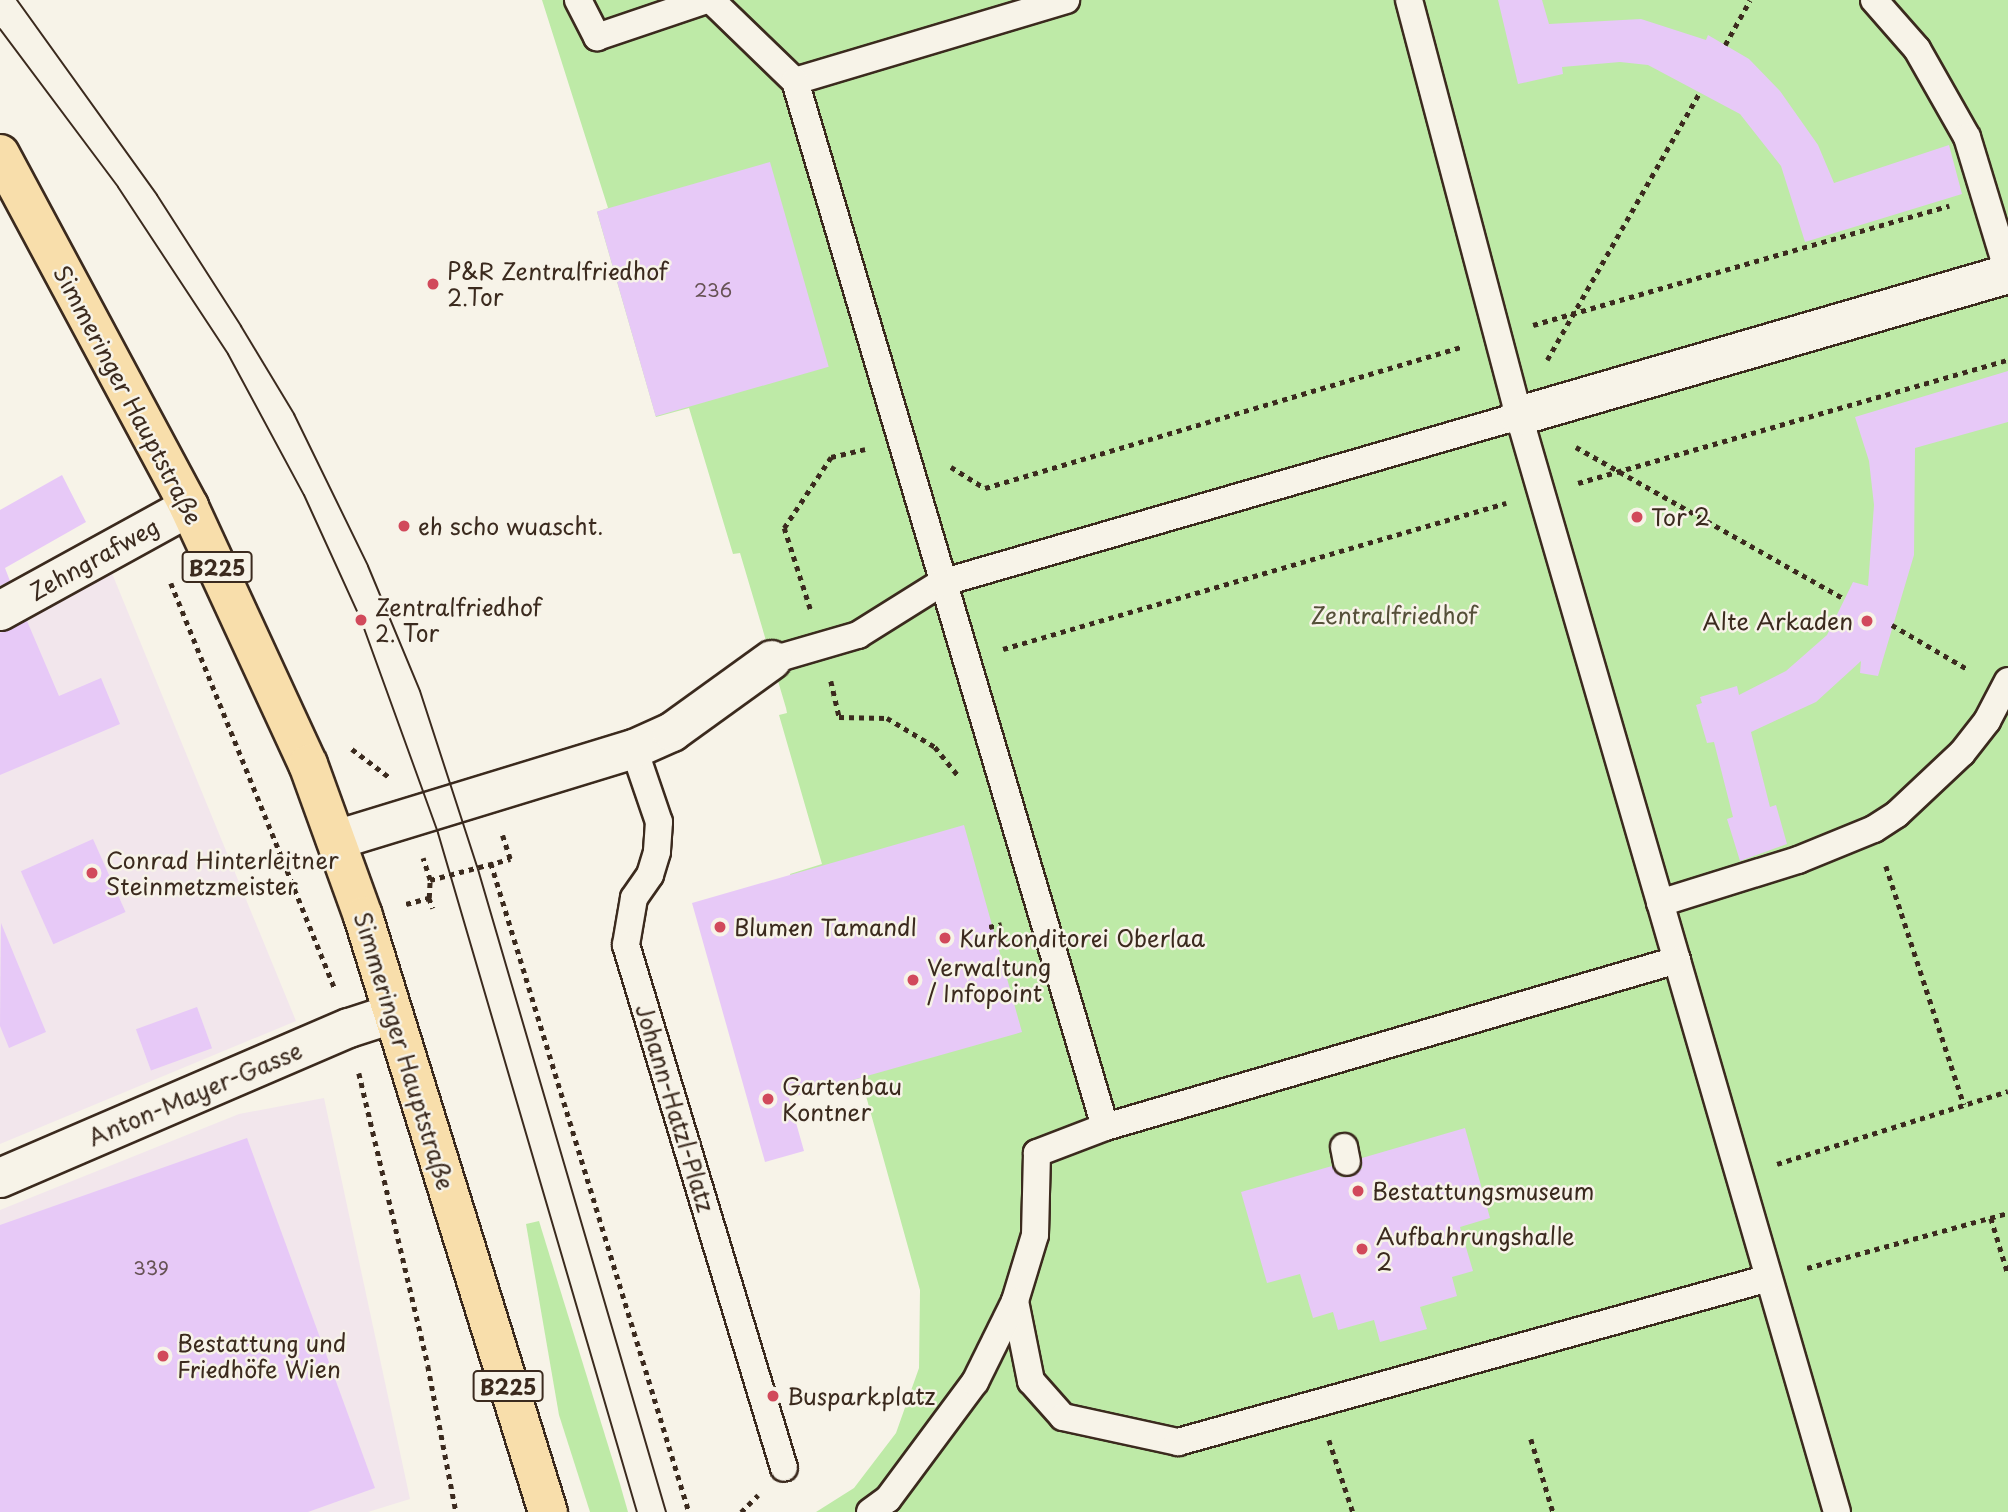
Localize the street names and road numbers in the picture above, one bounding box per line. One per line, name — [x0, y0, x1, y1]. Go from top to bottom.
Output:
street label: Simmeringer Hauptstraße — [47, 260, 209, 530]
street label: Zehngrafweg — [24, 512, 164, 606]
road number: B225 — [180, 550, 254, 584]
street label: Simmeringer Hauptstraße — [348, 908, 460, 1194]
street label: Johann-Hatzl-Platz — [630, 1001, 720, 1215]
street label: Anton-Mayer-Gasse — [84, 1036, 306, 1152]
road number: B225 — [471, 1368, 545, 1404]

